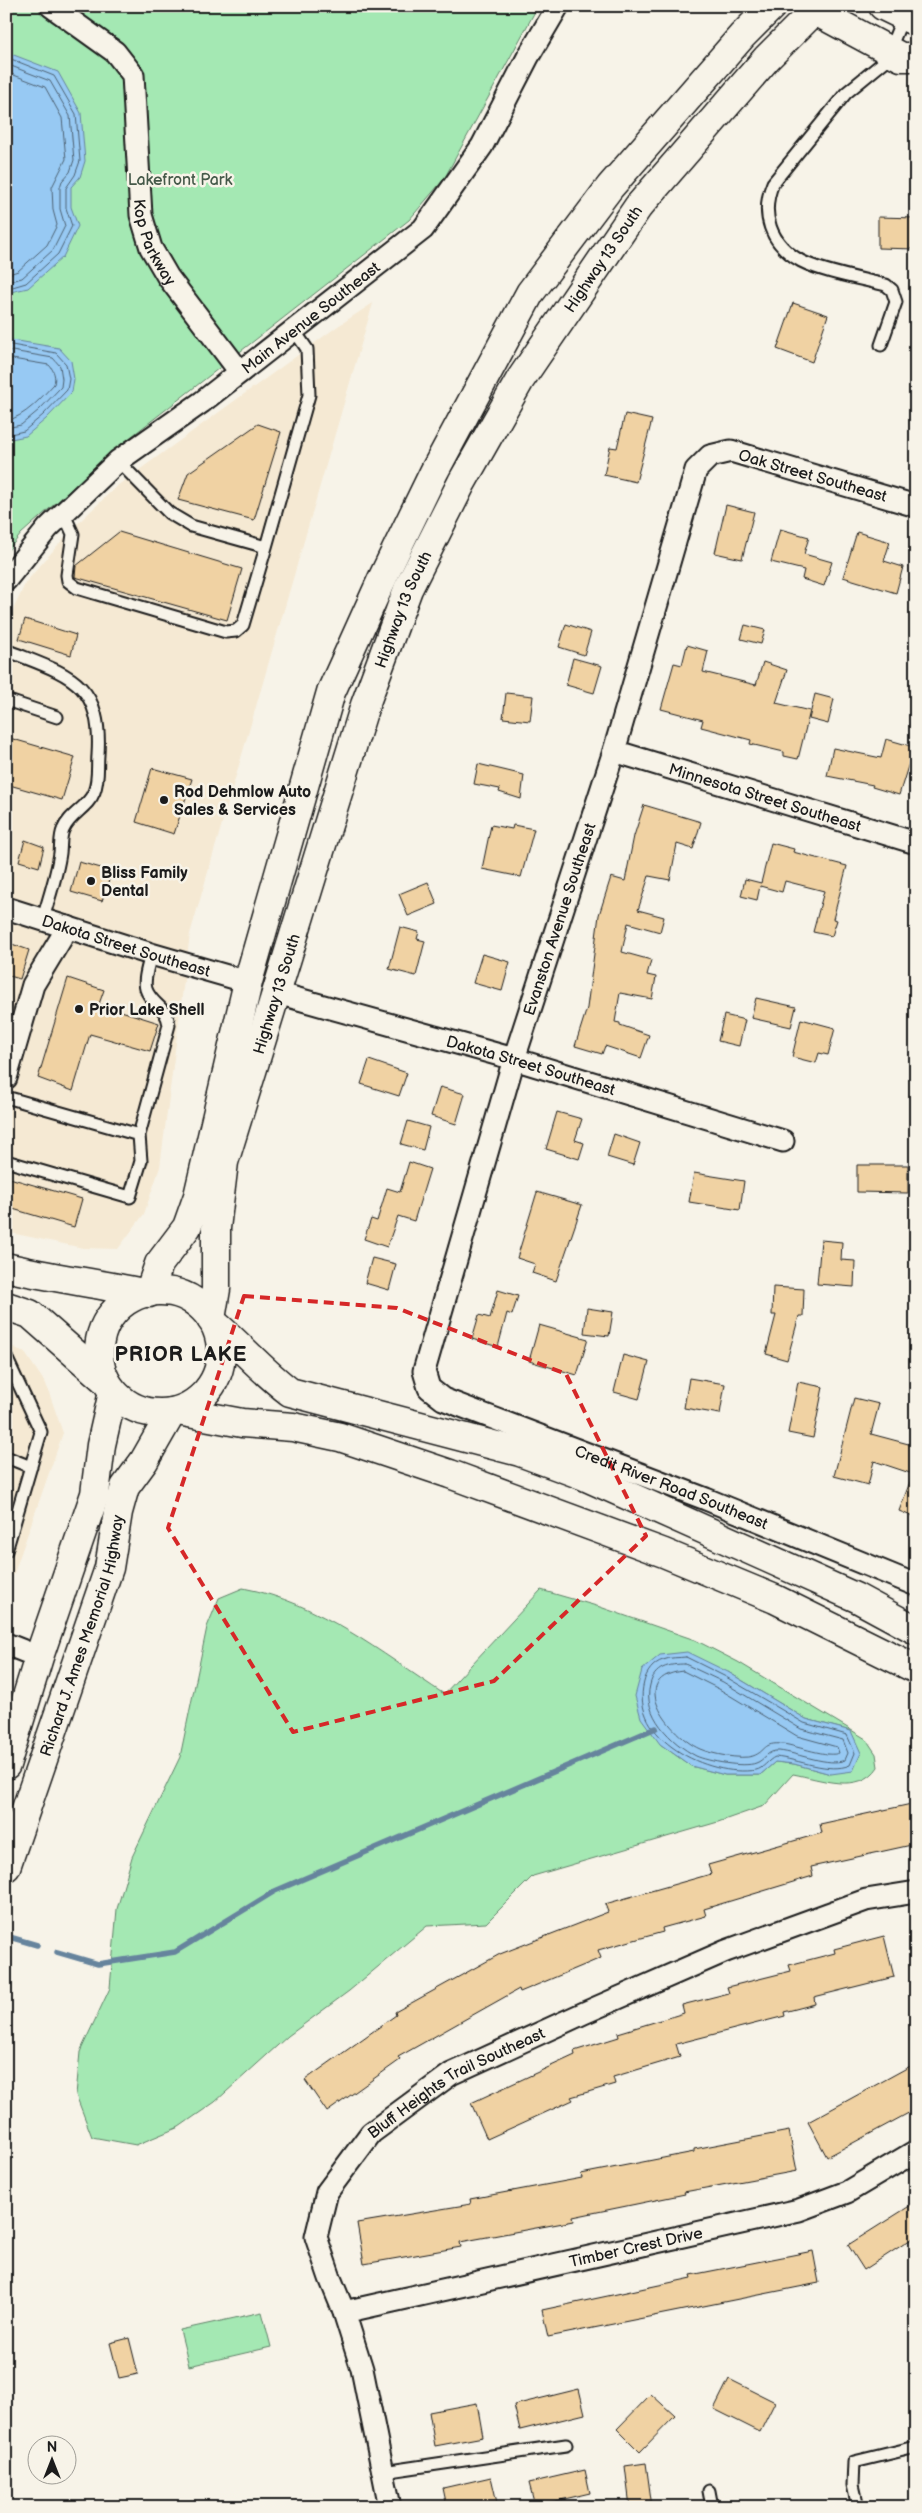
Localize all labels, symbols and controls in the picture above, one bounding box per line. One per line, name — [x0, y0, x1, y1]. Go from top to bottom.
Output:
park label: Lakefront Park — [128, 171, 232, 190]
street label: Kop Parkway — [129, 198, 179, 290]
street label: Highway 13 South — [561, 202, 647, 316]
street label: Main Avenue Southeast — [238, 258, 384, 378]
street label: Oak Street Southeast — [736, 446, 889, 507]
street label: Highway 13 South — [372, 548, 437, 671]
street label: Minnesota Street Southeast — [666, 760, 863, 837]
place label: Rod Dehmlow Auto Sales & Services — [174, 783, 311, 820]
marker: Rod Dehmlow Auto Sales & Services — [158, 794, 170, 806]
street label: Evanston Avenue Southeast — [520, 821, 601, 1018]
place label: Bliss Family Dental — [101, 864, 188, 901]
marker: Bliss Family Dental — [85, 875, 97, 887]
street label: Dakota Street Southeast — [39, 912, 212, 982]
street label: Highway 13 South — [250, 932, 305, 1057]
place label: Prior Lake Shell — [89, 1001, 205, 1020]
marker: Prior Lake Shell — [73, 1003, 85, 1015]
street label: Dakota Street Southeast — [444, 1033, 617, 1100]
district label: PRIOR LAKE — [115, 1342, 247, 1367]
street label: Credit River Road Southeast — [572, 1442, 770, 1534]
street label: Richard J. Ames Memorial Highway — [37, 1513, 129, 1759]
street label: Bluff Heights Trail Southeast — [364, 2024, 548, 2143]
street label: Timber Crest Drive — [568, 2224, 705, 2272]
north arrow — [28, 2436, 78, 2486]
text: N — [47, 2439, 57, 2456]

